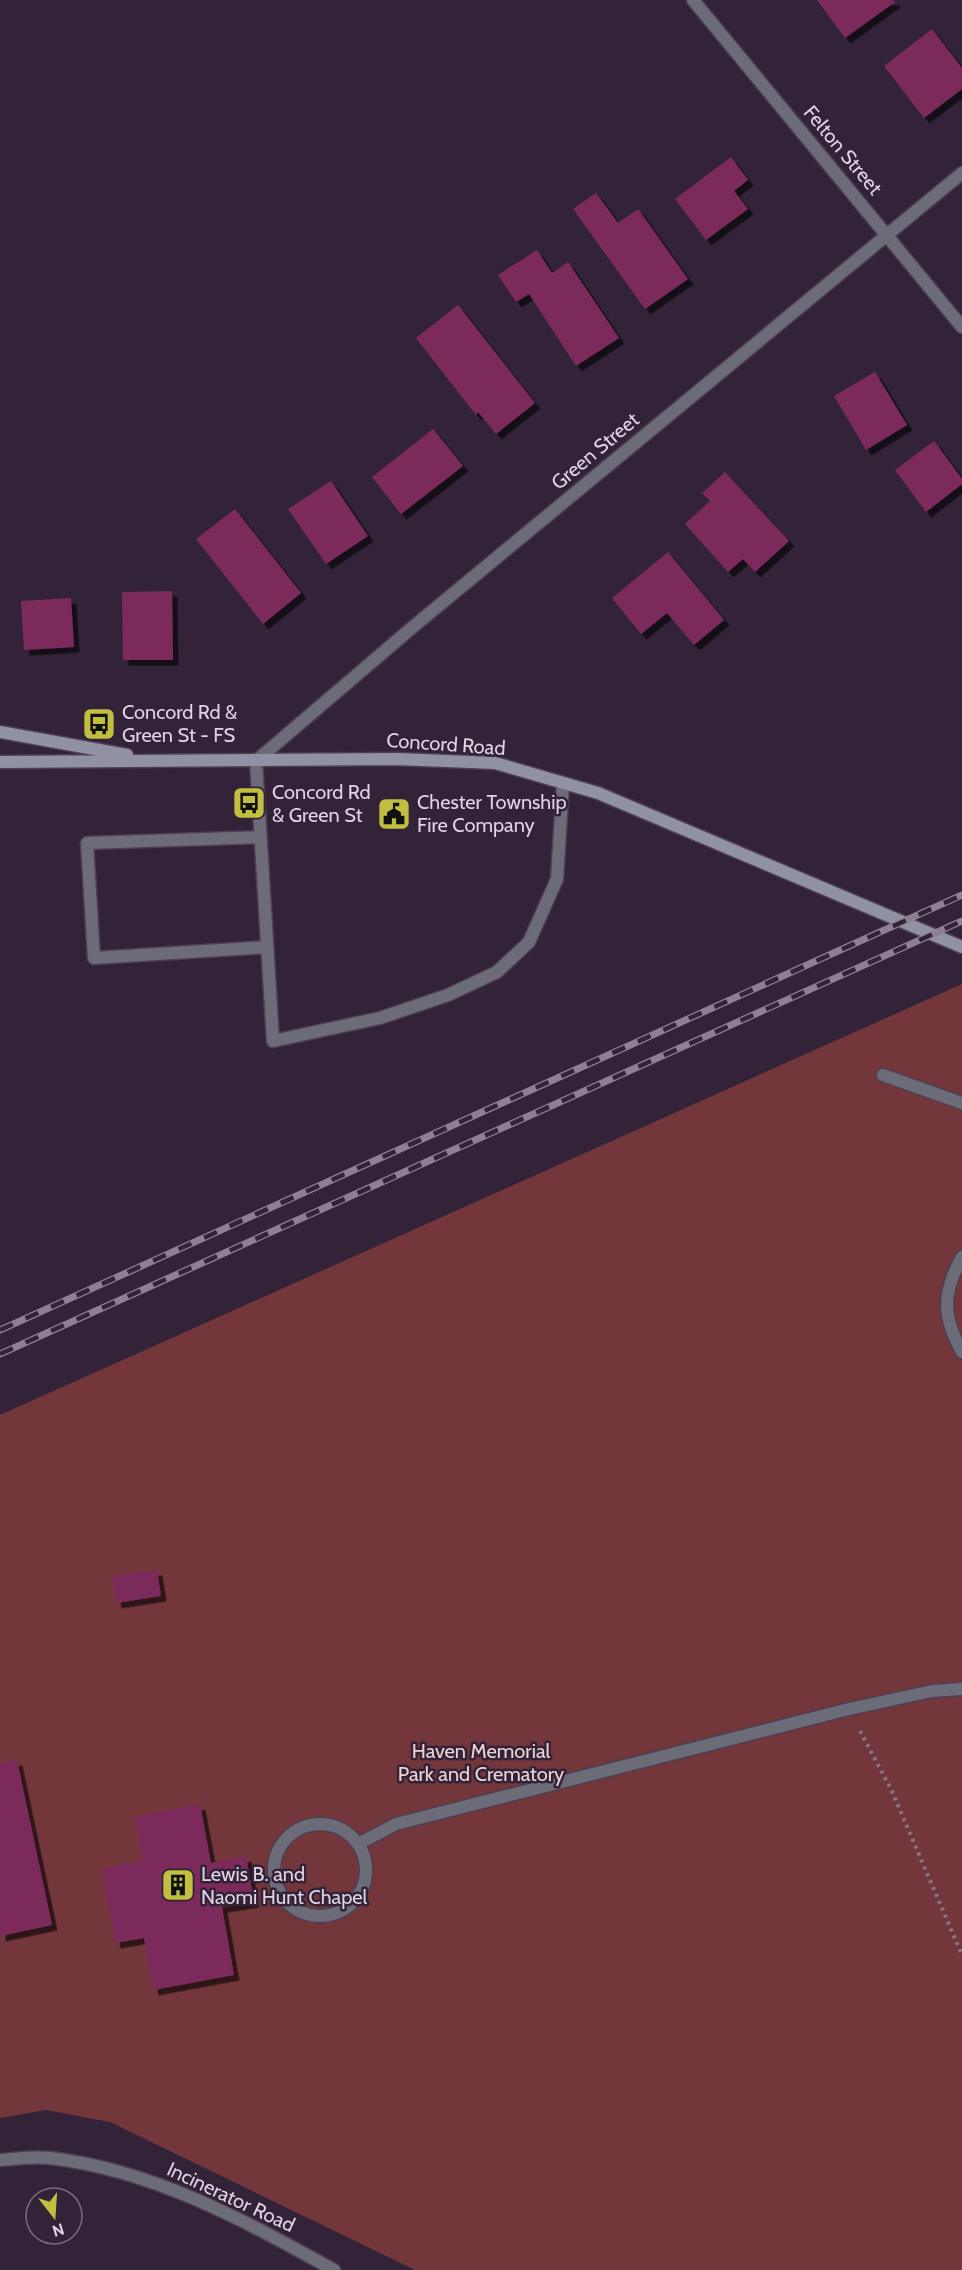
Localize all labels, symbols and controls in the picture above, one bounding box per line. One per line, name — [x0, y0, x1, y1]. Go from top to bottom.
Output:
street label: Felton Street — [799, 100, 887, 200]
street label: Green Street — [546, 407, 644, 495]
place label: Concord Rd & Green St - FS — [122, 700, 237, 747]
bus stop icon: Concord Rd & Green St - FS — [81, 706, 117, 742]
street label: Concord Road — [386, 728, 506, 760]
place label: Concord Rd & Green St — [272, 780, 371, 827]
bus stop icon: Concord Rd & Green St — [231, 785, 267, 821]
place label: Chester Township Fire Company — [417, 790, 567, 837]
public building icon: Chester Township Fire Company — [376, 796, 412, 832]
park label: Haven Memorial Park and Crematory — [398, 1739, 564, 1786]
place label: Lewis B. and Naomi Hunt Chapel — [201, 1862, 368, 1909]
building icon: Lewis B. and Naomi Hunt Chapel — [160, 1867, 196, 1903]
street label: Incinerator Road — [163, 2157, 299, 2237]
north arrow — [24, 2186, 84, 2246]
text: N — [50, 2219, 66, 2241]

